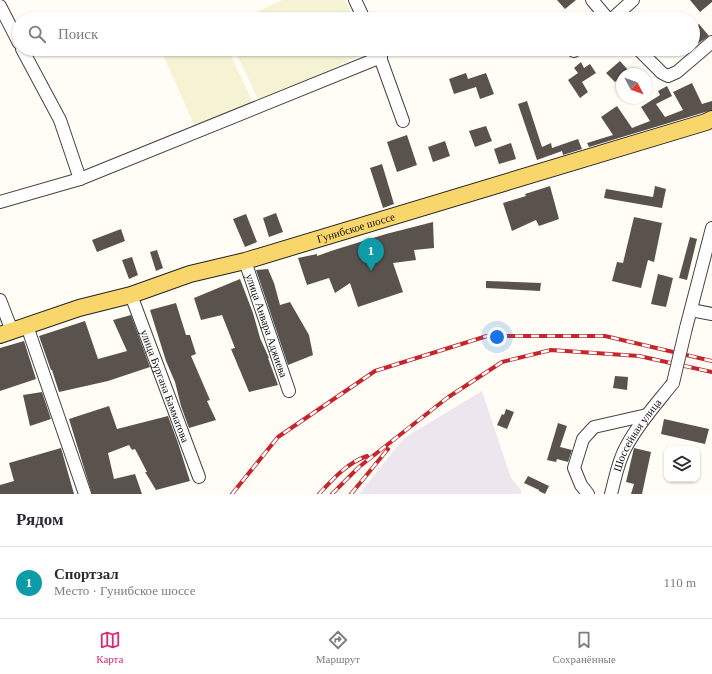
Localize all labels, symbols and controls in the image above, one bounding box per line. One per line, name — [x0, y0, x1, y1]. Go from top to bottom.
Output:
search box — [12, 12, 700, 56]
icon: search — [26, 23, 48, 45]
text: Поиск — [58, 26, 98, 42]
north arrow — [616, 68, 652, 104]
street label: Гунибское шоссе — [315, 210, 396, 245]
pin: 1 — [358, 238, 384, 271]
street label: улица Анвара Аджиева — [244, 272, 290, 379]
your location — [487, 327, 507, 347]
street label: улица Бургана Бамматова — [138, 328, 192, 444]
street label: Шоссейная улица — [611, 396, 664, 473]
map controls — [664, 446, 700, 482]
button: layers — [664, 446, 700, 482]
text: Рядом — [16, 510, 64, 529]
text: Спортзал — [54, 566, 119, 582]
text: 1 — [26, 575, 32, 590]
text: 110 m — [664, 575, 696, 590]
text: Место · Гунибское шоссе — [54, 583, 196, 598]
tab: Карта — [96, 629, 123, 665]
tab: Маршрут — [316, 629, 360, 665]
tab: Сохранённые — [553, 629, 616, 665]

